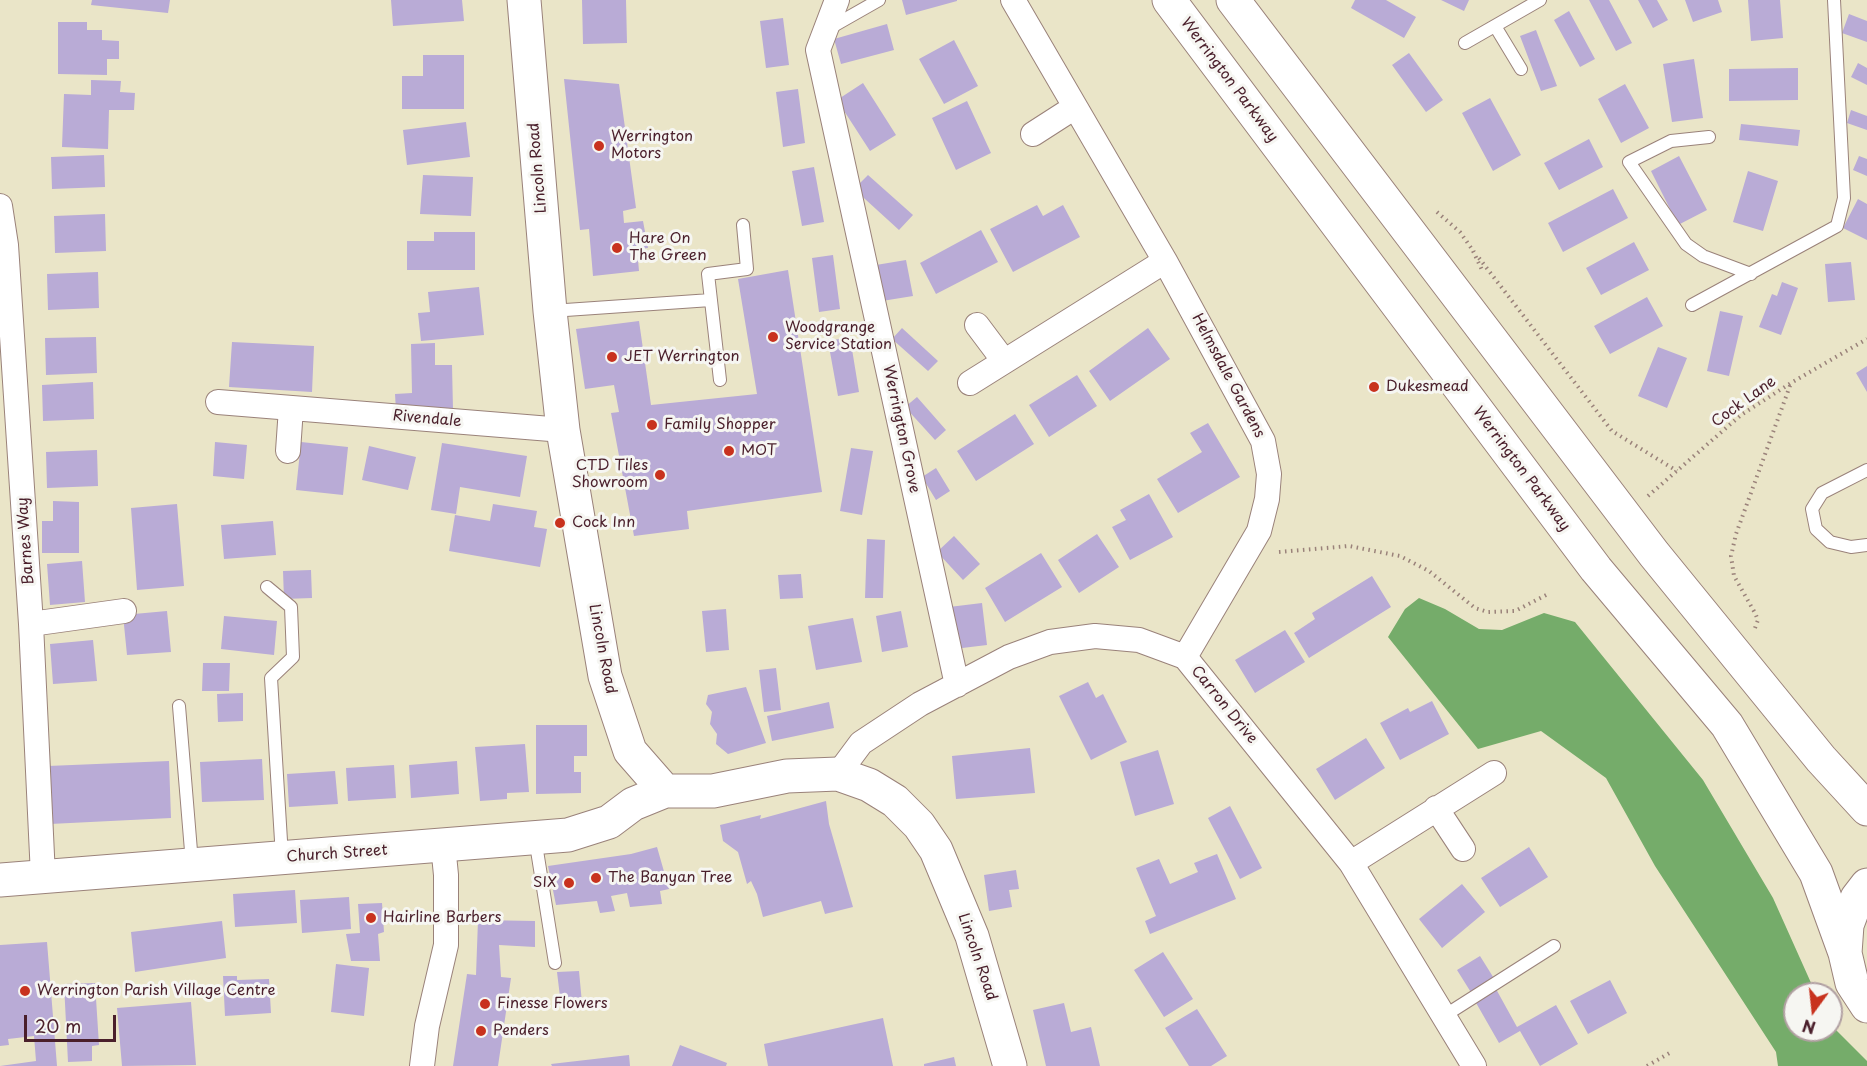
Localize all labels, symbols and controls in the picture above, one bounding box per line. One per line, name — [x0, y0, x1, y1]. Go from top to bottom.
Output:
street label: Werrington Parkway — [1176, 14, 1282, 146]
street label: Lincoln Road — [525, 122, 551, 214]
place label: Werrington Motors — [611, 128, 693, 163]
marker: Werrington Motors — [592, 139, 606, 153]
place label: Hare On The Green — [629, 230, 707, 265]
marker: Hare On The Green — [610, 241, 624, 255]
street label: Helmsdale Gardens — [1188, 311, 1268, 441]
place label: Woodgrange Service Station — [785, 319, 892, 354]
marker: Woodgrange Service Station — [766, 330, 780, 344]
place label: JET Werrington — [624, 348, 740, 366]
marker: JET Werrington — [605, 350, 619, 364]
street label: Werrington Grove — [879, 363, 923, 495]
street label: Cock Lane — [1708, 373, 1780, 431]
place label: Dukesmead — [1386, 378, 1469, 396]
marker: Dukesmead — [1367, 380, 1381, 394]
street label: Werrington Parkway — [1468, 403, 1574, 535]
street label: Rivendale — [392, 407, 462, 431]
place label: Family Shopper — [664, 416, 776, 434]
marker: Family Shopper — [645, 418, 659, 432]
place label: MOT — [741, 442, 777, 460]
marker: MOT — [722, 444, 736, 458]
place label: CTD Tiles Showroom — [572, 457, 648, 492]
marker: CTD Tiles Showroom — [653, 468, 667, 482]
street label: Barnes Way — [14, 497, 38, 585]
place label: Cock Inn — [572, 514, 635, 532]
marker: Cock Inn — [553, 516, 567, 530]
street label: Lincoln Road — [584, 603, 620, 695]
street label: Carron Drive — [1187, 662, 1261, 748]
street label: Church Street — [286, 841, 388, 867]
place label: The Banyan Tree — [608, 869, 732, 887]
marker: The Banyan Tree — [589, 871, 603, 885]
place label: SIX — [533, 874, 557, 892]
marker: SIX — [562, 876, 576, 890]
place label: Hairline Barbers — [383, 909, 501, 927]
marker: Hairline Barbers — [364, 911, 378, 925]
street label: Lincoln Road — [954, 911, 1000, 1003]
place label: Werrington Parish Village Centre — [37, 982, 275, 1000]
north arrow — [1783, 982, 1843, 1042]
marker: Werrington Parish Village Centre — [18, 984, 32, 998]
place label: Finesse Flowers — [497, 995, 608, 1013]
marker: Finesse Flowers — [478, 997, 492, 1011]
scale bar — [27, 1003, 118, 1041]
text: 20 m — [35, 1012, 81, 1039]
text: N — [1800, 1014, 1818, 1041]
place label: Penders — [493, 1022, 549, 1040]
marker: Penders — [474, 1024, 488, 1038]

